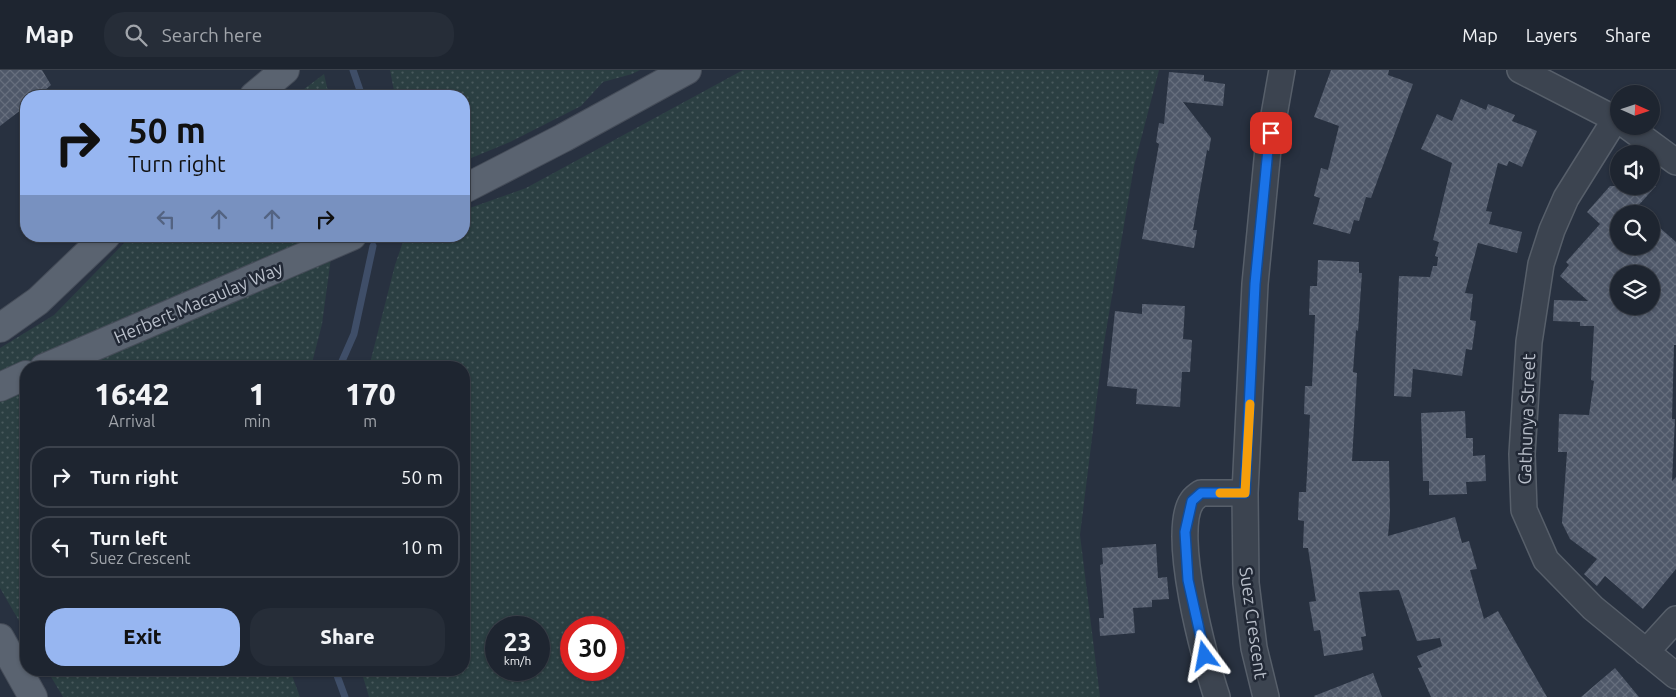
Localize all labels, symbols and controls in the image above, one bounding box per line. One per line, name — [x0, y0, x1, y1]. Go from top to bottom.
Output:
search box — [104, 12, 454, 57]
text: Map — [25, 21, 74, 48]
icon: search — [122, 21, 150, 49]
text: Search here — [162, 24, 262, 46]
text: Map — [1462, 25, 1498, 45]
text: Layers — [1526, 25, 1577, 45]
text: Share — [1605, 25, 1651, 45]
north arrow — [1610, 85, 1660, 135]
map controls — [1610, 85, 1660, 315]
icon: right — [45, 110, 110, 175]
text: 50 m — [128, 110, 206, 150]
pin — [1250, 112, 1292, 154]
icon: arrive — [1257, 119, 1285, 147]
button: sound — [1610, 145, 1660, 195]
text: Turn right — [128, 151, 226, 176]
icon: left — [152, 205, 180, 233]
icon: ahead — [205, 205, 233, 233]
icon: ahead — [258, 205, 286, 233]
icon: right — [311, 205, 339, 233]
button: search — [1610, 205, 1660, 255]
street label: Herbert Macaulay Way — [111, 257, 286, 347]
button: layers — [1610, 265, 1660, 315]
street label: Gathunya Street — [1514, 353, 1538, 485]
text: 16:42 — [94, 377, 169, 411]
text: 1 — [249, 377, 266, 411]
text: 170 — [345, 377, 396, 411]
text: Arrival — [109, 412, 155, 430]
text: min — [244, 412, 271, 430]
text: m — [363, 412, 377, 430]
icon: right — [47, 463, 75, 491]
text: Turn right — [90, 466, 178, 488]
text: 50 m — [401, 466, 443, 488]
text: Turn left — [90, 527, 168, 549]
icon: left — [47, 533, 75, 561]
text: 10 m — [401, 536, 443, 558]
text: Suez Crescent — [90, 549, 191, 567]
street label: Suez Crescent — [1236, 566, 1272, 680]
button: Exit — [45, 608, 240, 666]
button: Share — [250, 608, 445, 666]
speed limit sign: 30 — [560, 616, 625, 681]
text: 23 — [503, 628, 532, 656]
position arrow — [1178, 629, 1230, 681]
text: km/h — [504, 654, 531, 667]

